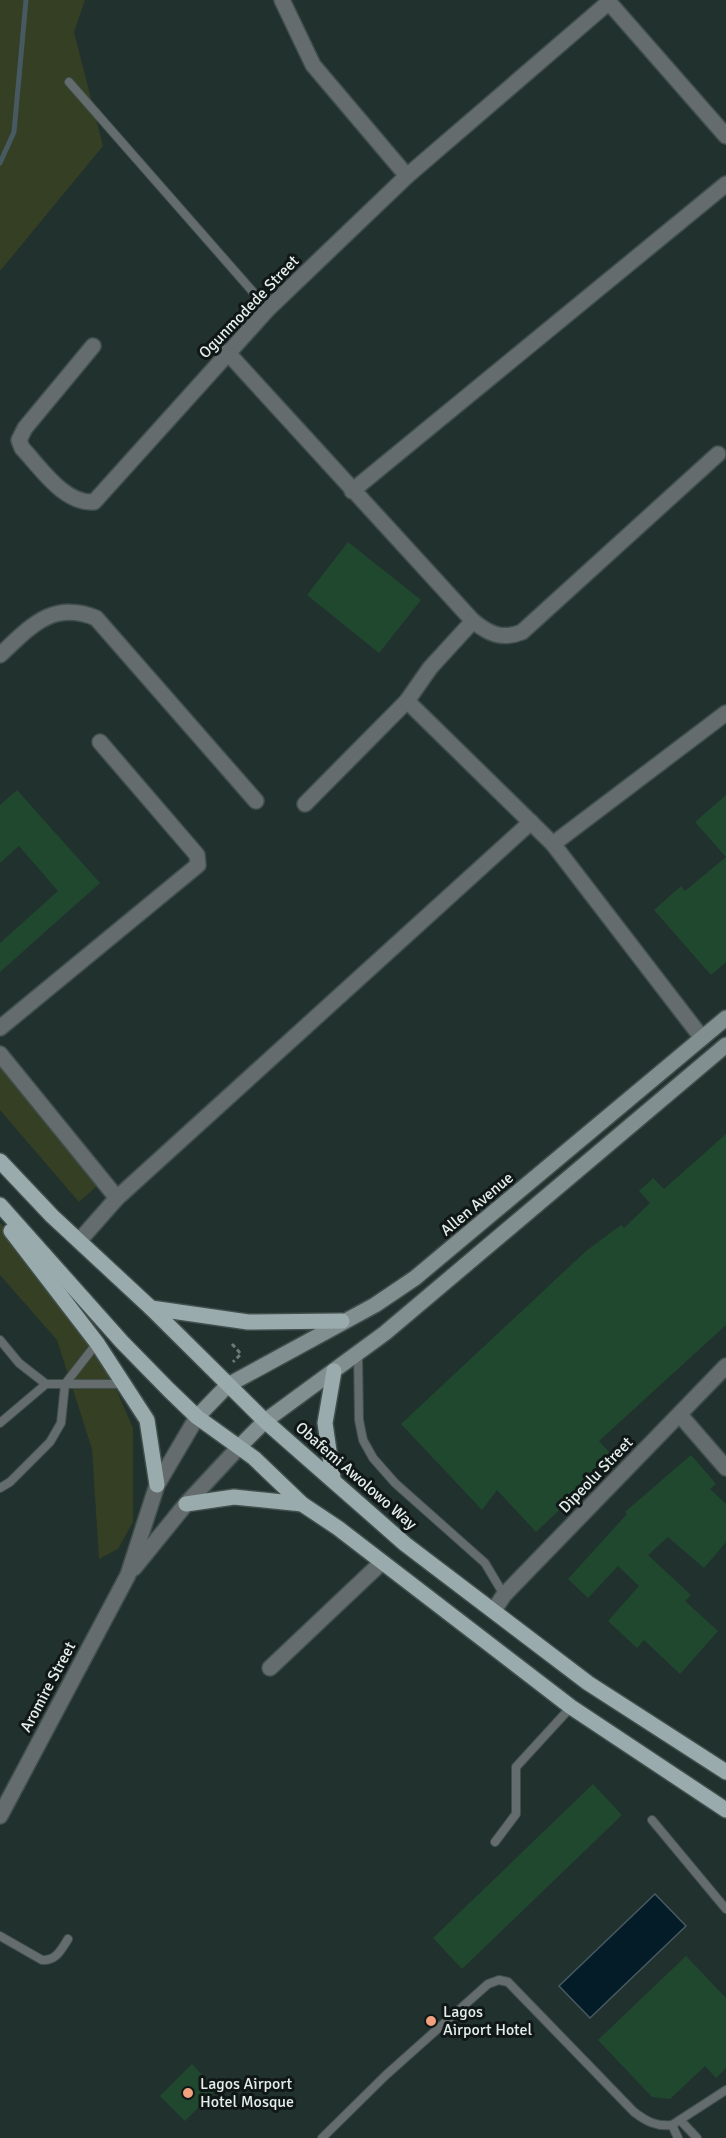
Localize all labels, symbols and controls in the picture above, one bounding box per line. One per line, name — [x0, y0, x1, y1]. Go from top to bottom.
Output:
street label: Ogunmodede Street — [195, 251, 304, 363]
street label: Allen Avenue — [436, 1168, 518, 1240]
street label: Obafemi Awolowo Way — [291, 1418, 421, 1535]
street label: Dipeolu Street — [555, 1433, 638, 1517]
street label: Aromire Street — [16, 1638, 80, 1736]
place label: Lagos Airport Hotel — [443, 2002, 533, 2040]
marker: Lagos Airport Hotel — [424, 2014, 438, 2028]
place label: Lagos Airport Hotel Mosque — [200, 2074, 294, 2112]
marker: Lagos Airport Hotel Mosque — [181, 2086, 195, 2100]

